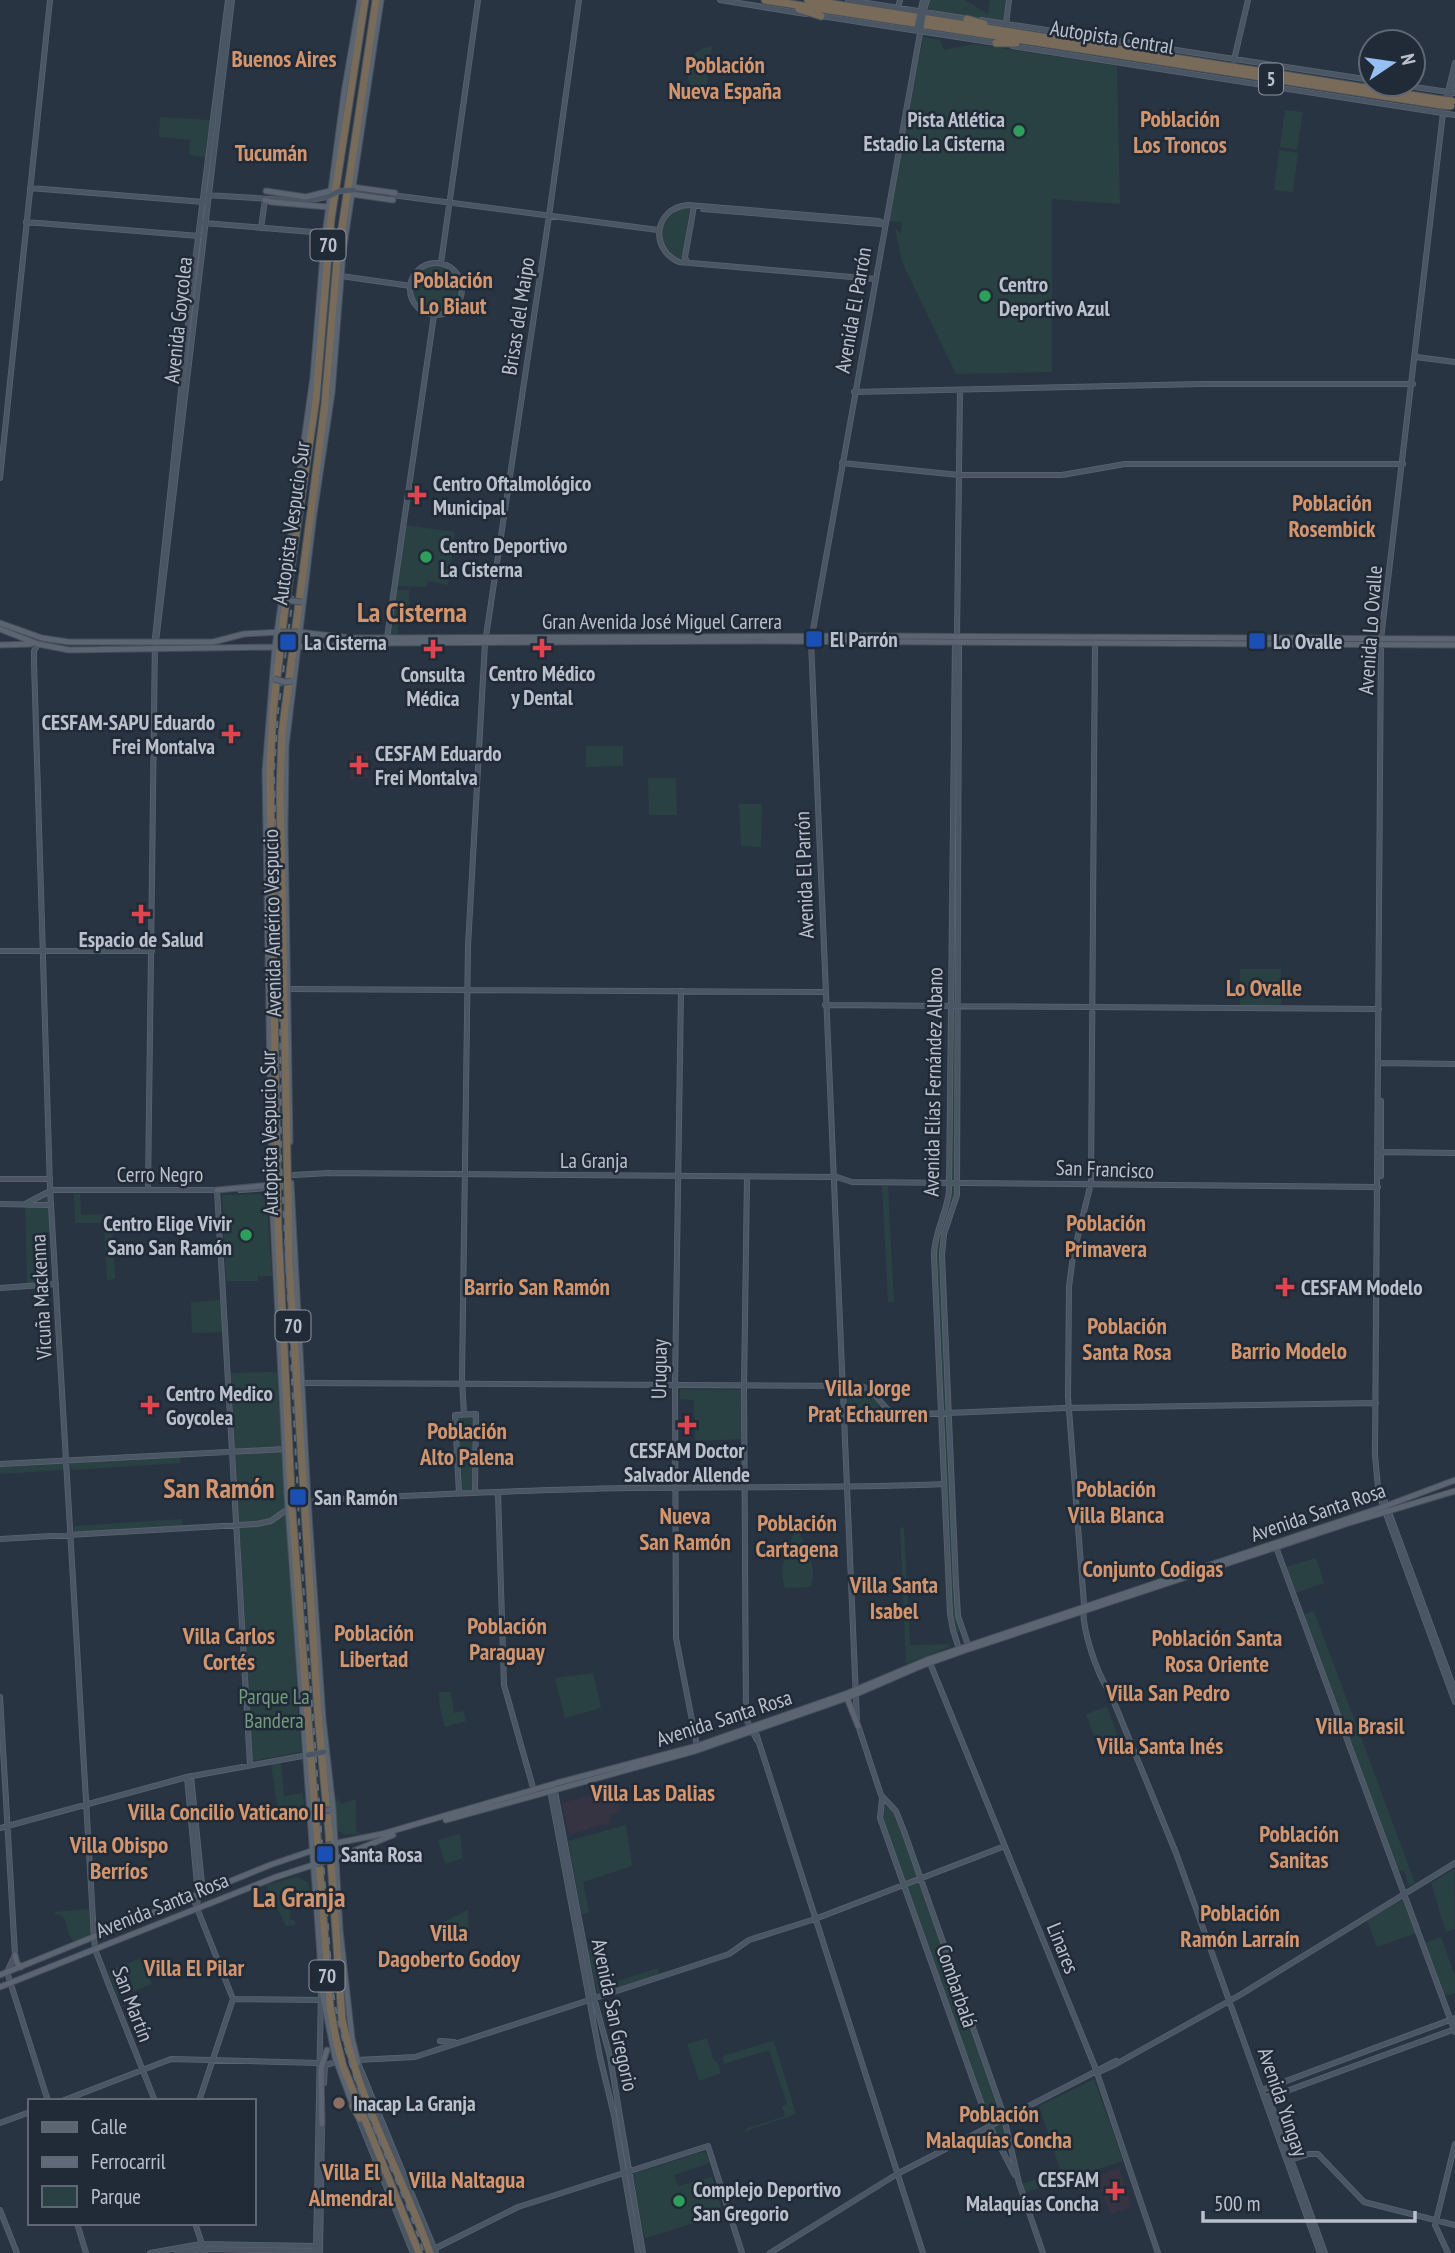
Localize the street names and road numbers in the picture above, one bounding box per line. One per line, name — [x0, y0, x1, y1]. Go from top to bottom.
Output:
street label: Autopista Central — [1048, 14, 1176, 60]
road number: 5 — [1259, 64, 1283, 94]
road number: 70 — [310, 230, 346, 260]
street label: Avenida El Parrón — [829, 245, 877, 375]
street label: Avenida Goycolea — [158, 255, 198, 385]
street label: Brisas del Maipo — [495, 255, 541, 377]
street label: Autopista Vespucio Sur — [266, 439, 316, 606]
street label: Avenida Lo Ovalle — [1352, 564, 1388, 696]
street label: Gran Avenida José Miguel Carrera — [542, 608, 782, 635]
street label: Avenida El Parrón — [788, 811, 820, 939]
street label: Avenida Américo Vespucio — [257, 829, 287, 1017]
street label: Avenida Elías Fernández Albano — [918, 967, 948, 1197]
street label: Autopista Vespucio Sur — [254, 1050, 284, 1216]
street label: La Granja — [560, 1147, 628, 1174]
street label: San Francisco — [1055, 1154, 1155, 1184]
street label: Cerro Negro — [117, 1161, 203, 1188]
street label: Vicuña Mackenna — [24, 1234, 58, 1361]
road number: 70 — [276, 1310, 310, 1342]
street label: Uruguay — [645, 1339, 673, 1399]
street label: Avenida Santa Rosa — [1247, 1476, 1389, 1548]
street label: Avenida Santa Rosa — [653, 1683, 795, 1753]
street label: Avenida Santa Rosa — [92, 1866, 232, 1944]
street label: Linares — [1041, 1919, 1085, 1977]
street label: Avenida San Gregorio — [586, 1936, 644, 2094]
street label: Combarbalá — [930, 1941, 984, 2031]
road number: 70 — [310, 1960, 344, 1992]
street label: San Martín — [106, 1962, 160, 2046]
street label: Avenida Yungay — [1252, 2044, 1314, 2160]

